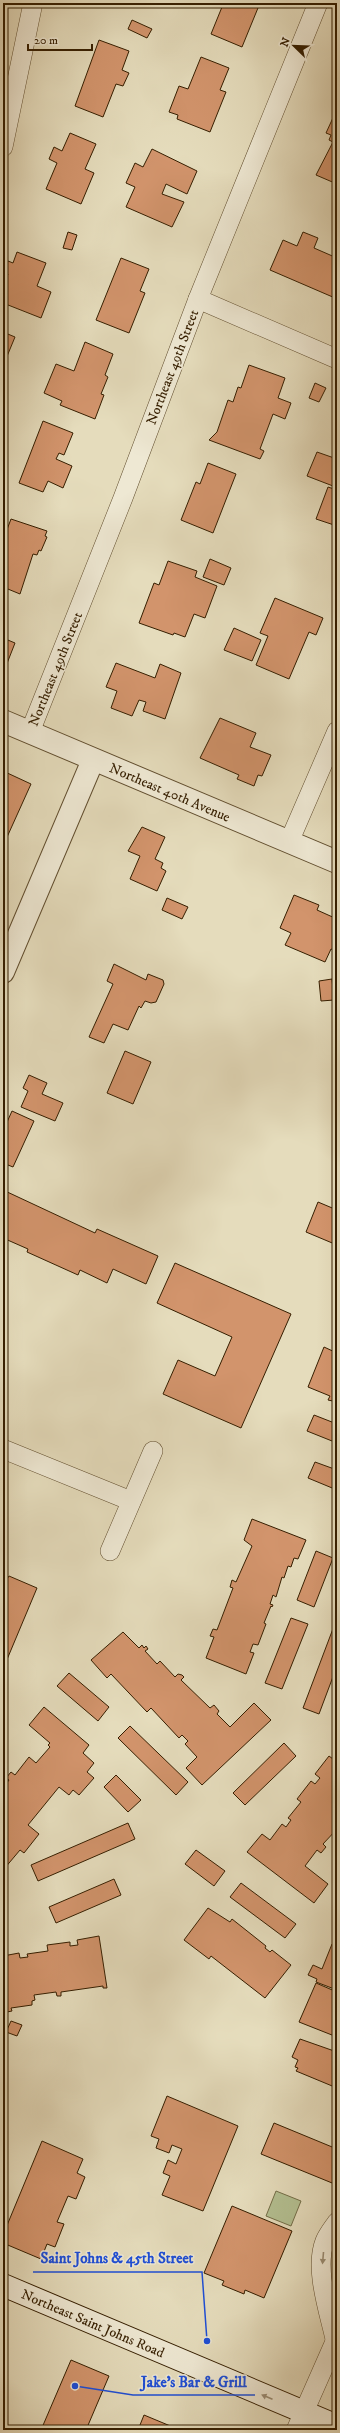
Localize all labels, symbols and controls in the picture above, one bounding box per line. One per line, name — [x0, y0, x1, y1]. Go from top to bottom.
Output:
scale bar — [28, 26, 92, 52]
north arrow — [274, 26, 314, 66]
text: 20 m — [34, 33, 58, 48]
text: N — [278, 36, 294, 49]
street label: Northeast 49th Street — [143, 307, 203, 427]
street label: Northeast 49th Street — [25, 609, 87, 729]
street label: Northeast 40th Avenue — [106, 759, 233, 827]
callout: Saint Johns & 45th Street — [33, 2245, 202, 2272]
text: Saint Johns & 45th Street — [41, 2249, 194, 2268]
one-way arrow — [319, 2252, 326, 2264]
street label: Northeast Saint Johns Road — [18, 2286, 167, 2362]
callout: Jake's Bar & Grill — [133, 2368, 255, 2395]
text: Jake's Bar & Grill — [139, 2373, 247, 2392]
one-way arrow — [262, 2394, 273, 2400]

